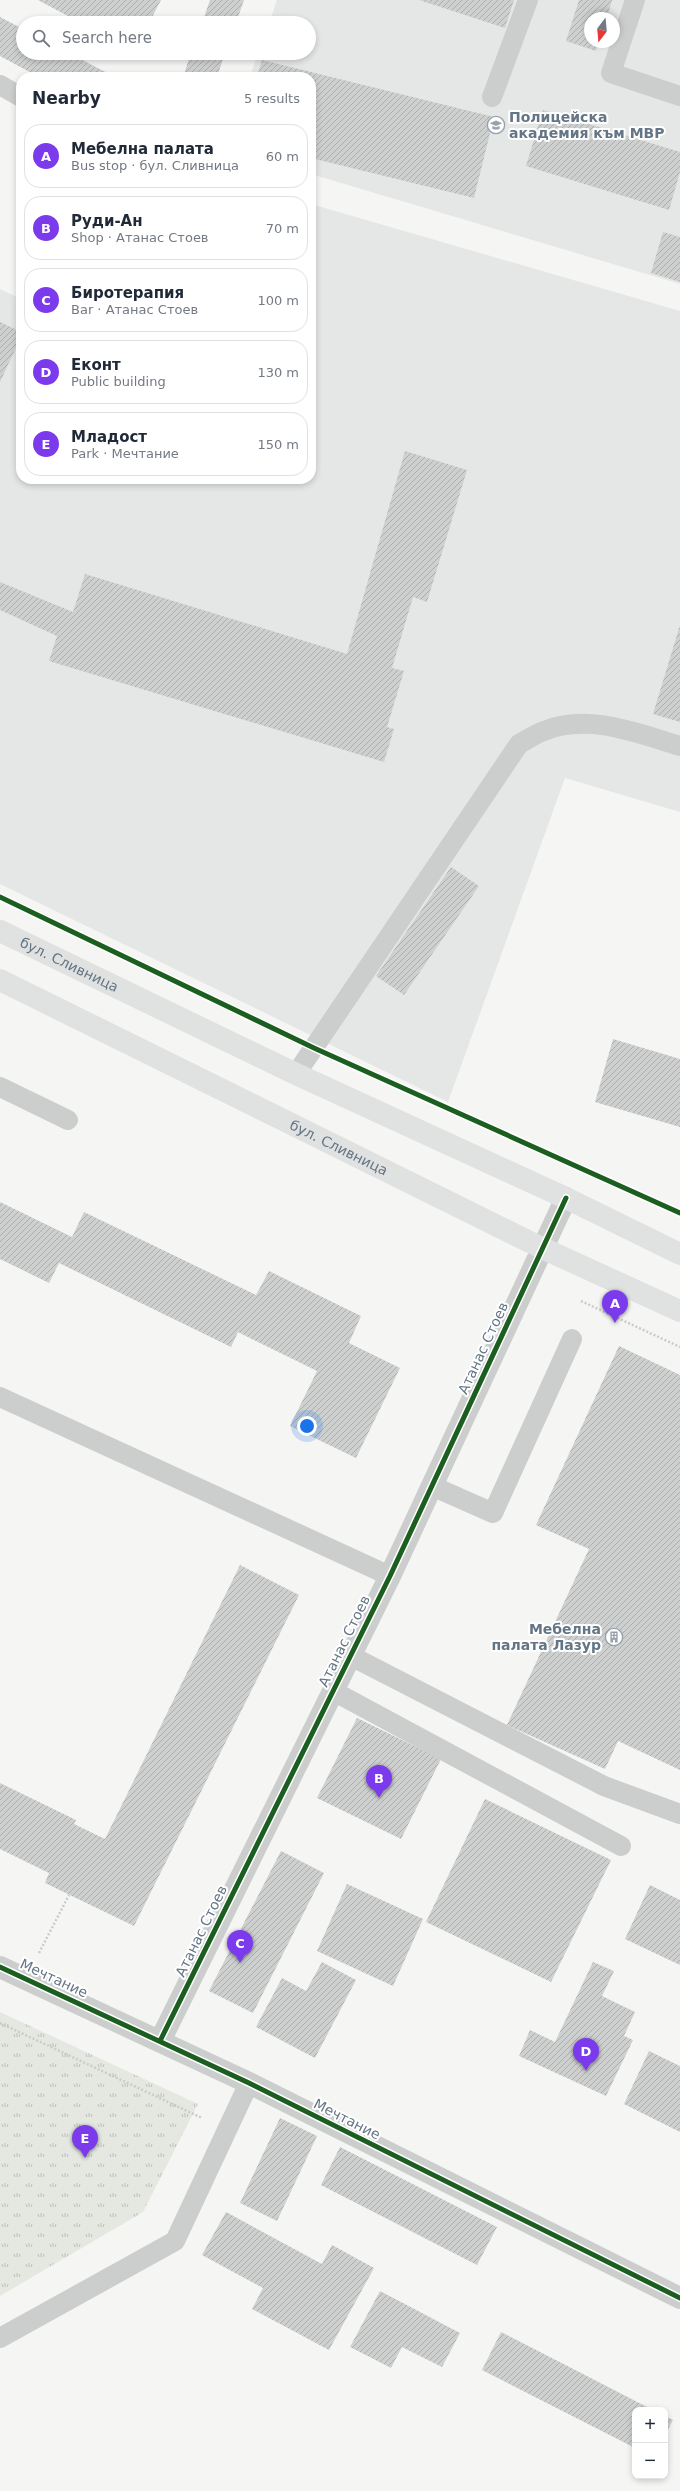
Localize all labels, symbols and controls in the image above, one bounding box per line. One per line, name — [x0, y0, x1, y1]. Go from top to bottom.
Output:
north arrow — [584, 12, 620, 48]
search box — [16, 16, 316, 60]
icon: search — [30, 27, 52, 49]
text: Search here — [62, 29, 152, 47]
text: Nearby — [32, 88, 101, 108]
text: 5 results — [244, 91, 300, 106]
place label: Полицейска академия към МВР — [509, 109, 665, 141]
school or university icon: Полицейска академия към МВР — [486, 115, 506, 135]
text: Мебелна палата — [71, 140, 214, 158]
text: A — [41, 149, 51, 164]
text: 60 m — [266, 149, 299, 164]
text: Bus stop · бул. Сливница — [71, 158, 239, 173]
text: Руди-Ан — [71, 212, 143, 230]
text: B — [41, 221, 51, 236]
text: 70 m — [266, 221, 299, 236]
text: Shop · Атанас Стоев — [71, 230, 209, 245]
text: Биротерапия — [71, 284, 184, 302]
text: C — [41, 293, 51, 308]
text: 100 m — [257, 293, 299, 308]
text: Bar · Атанас Стоев — [71, 302, 198, 317]
text: Еконт — [71, 356, 121, 374]
text: D — [41, 365, 51, 380]
text: 130 m — [257, 365, 299, 380]
text: Public building — [71, 374, 166, 389]
text: Младост — [71, 428, 147, 446]
text: E — [42, 437, 50, 452]
text: 150 m — [257, 437, 299, 452]
text: Park · Мечтание — [71, 446, 179, 461]
street label: бул. Сливница — [18, 934, 121, 995]
street label: бул. Сливница — [287, 1117, 390, 1178]
pin: A — [602, 1290, 628, 1323]
street label: Атанас Стоев — [455, 1300, 511, 1396]
your location — [297, 1416, 317, 1436]
street label: Атанас Стоев — [315, 1593, 373, 1689]
place label: Мебелна палата Лазур — [491, 1621, 601, 1653]
building icon: Мебелна палата Лазур — [604, 1627, 624, 1647]
pin: B — [366, 1765, 392, 1798]
street label: Атанас Стоев — [172, 1883, 230, 1979]
pin: C — [227, 1930, 253, 1963]
street label: Мечтание — [18, 1955, 90, 2001]
pin: D — [573, 2038, 599, 2071]
street label: Мечтание — [311, 2095, 383, 2143]
pin: E — [72, 2125, 98, 2158]
map controls — [632, 2407, 668, 2479]
button: + — [632, 2407, 668, 2443]
button: − — [632, 2443, 668, 2479]

